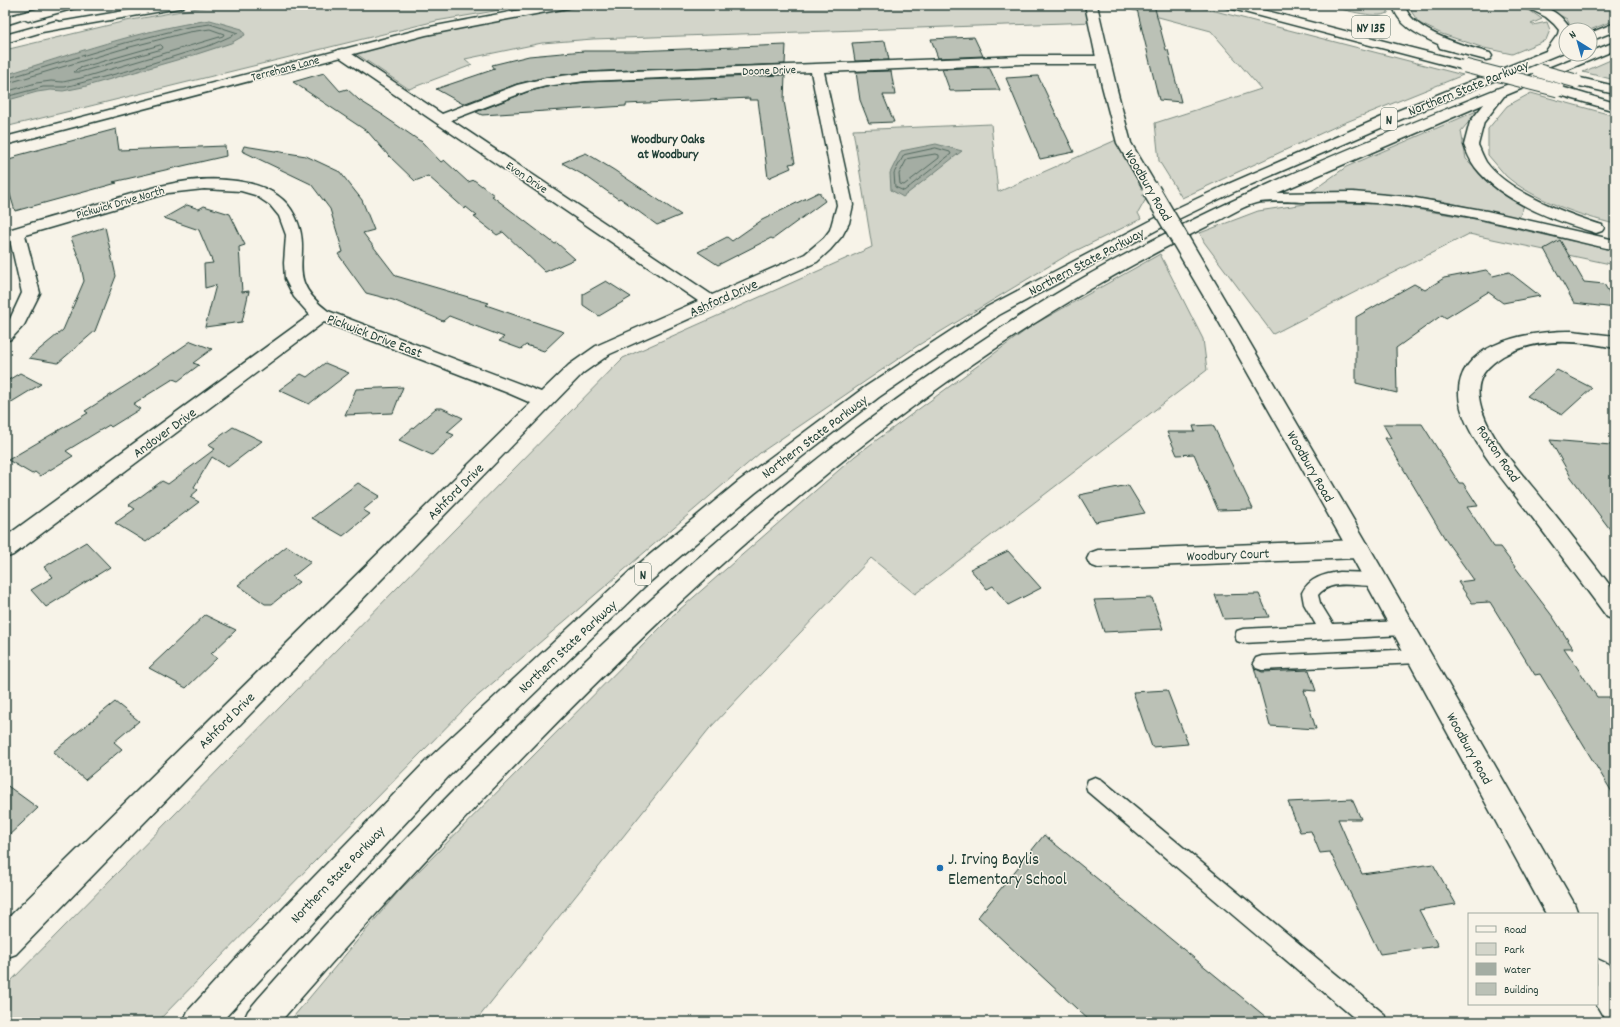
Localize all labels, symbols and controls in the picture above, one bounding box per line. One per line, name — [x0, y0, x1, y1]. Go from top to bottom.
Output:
road number: NY 135 — [1352, 16, 1390, 38]
north arrow — [1558, 22, 1598, 62]
text: N — [1566, 27, 1581, 44]
street label: Terrehans Lane — [249, 52, 321, 87]
street label: Northern State Parkway — [1405, 55, 1532, 122]
street label: Doone Drive — [742, 62, 796, 81]
road number: N — [1381, 108, 1397, 130]
district label: Woodbury Oaks at Woodbury — [631, 131, 705, 165]
street label: Woodbury Road — [1119, 147, 1176, 225]
street label: Evon Drive — [502, 158, 550, 198]
street label: Pickwick Drive North — [74, 183, 167, 224]
street label: Northern State Parkway — [1026, 224, 1149, 302]
street label: Ashford Drive — [686, 275, 761, 323]
street label: Pickwick Drive East — [324, 310, 425, 364]
street label: Northern State Parkway — [758, 391, 873, 484]
street label: Andover Drive — [129, 404, 201, 464]
street label: Roxton Road — [1471, 421, 1524, 487]
street label: Woodbury Road — [1281, 428, 1338, 506]
street label: Ashford Drive — [424, 460, 489, 525]
street label: Woodbury Court — [1186, 545, 1270, 567]
road number: N — [635, 563, 651, 585]
street label: Northern State Parkway — [515, 596, 622, 699]
street label: Ashford Drive — [195, 689, 260, 754]
street label: Woodbury Road — [1440, 709, 1496, 789]
street label: Northern State Parkway — [287, 822, 390, 929]
place label: J. Irving Baylis Elementary School — [948, 849, 1067, 893]
marker: J. Irving Baylis Elementary School — [935, 863, 945, 873]
legend — [1468, 913, 1598, 1005]
text: Road — [1504, 922, 1526, 939]
text: Park — [1504, 942, 1525, 959]
text: Water — [1504, 962, 1531, 979]
text: Building — [1504, 982, 1539, 999]

